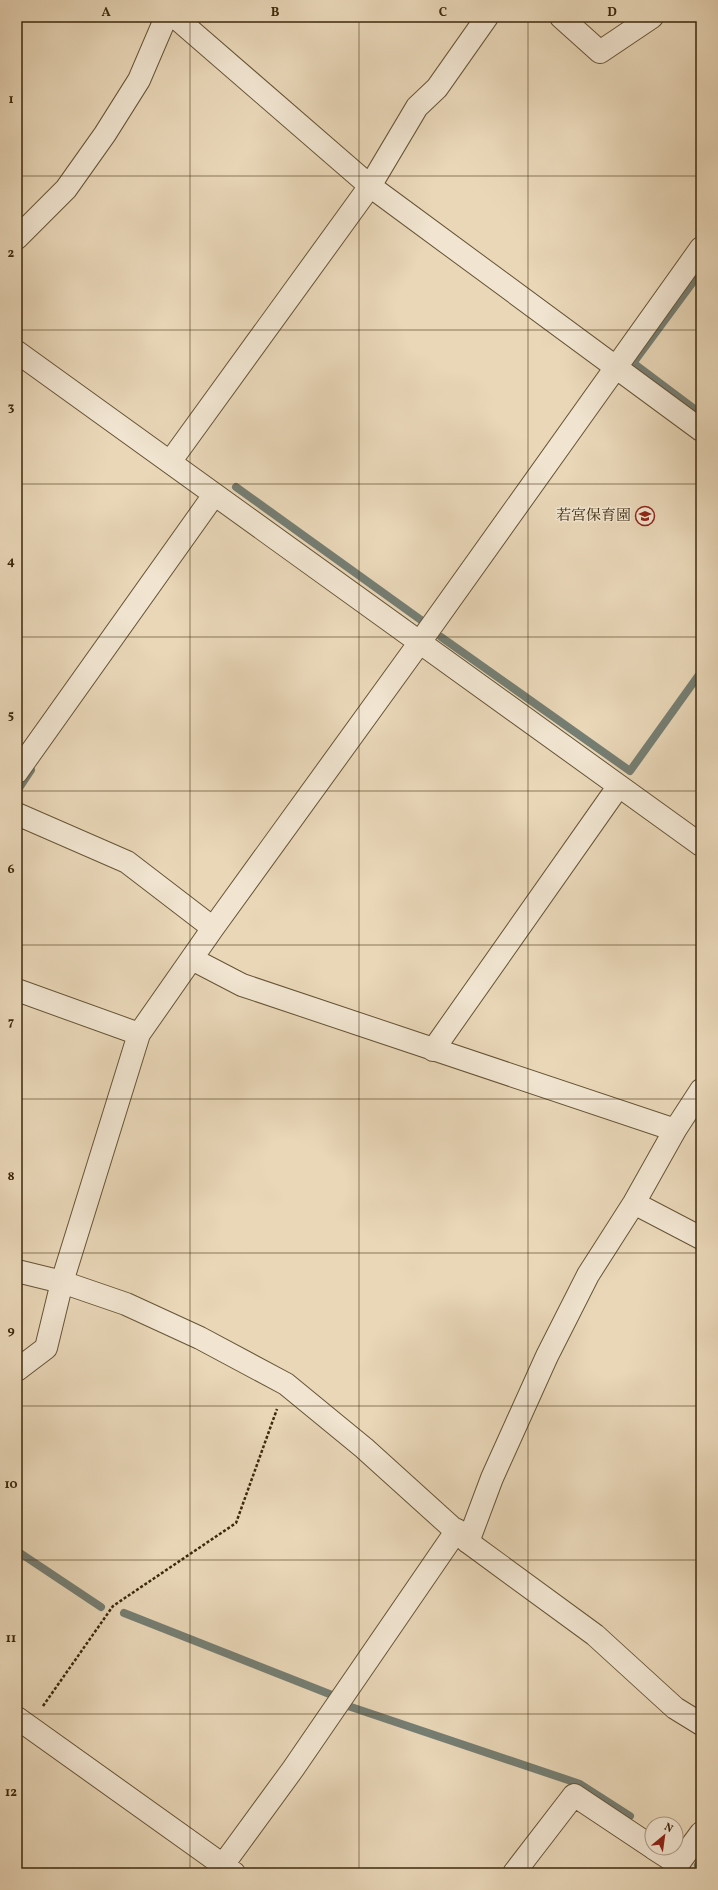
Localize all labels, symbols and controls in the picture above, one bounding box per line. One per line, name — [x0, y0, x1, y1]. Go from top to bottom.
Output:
text: A — [101, 4, 111, 22]
text: B — [271, 4, 280, 22]
text: C — [439, 4, 447, 22]
text: D — [607, 4, 617, 22]
text: 1 — [8, 91, 14, 109]
text: 2 — [8, 245, 15, 263]
text: 3 — [8, 399, 15, 417]
school or university icon: 若宮保育園 — [634, 505, 656, 527]
place label: 若宮保育園 — [556, 506, 631, 527]
text: 4 — [7, 553, 15, 571]
text: 5 — [8, 707, 14, 725]
text: 6 — [7, 861, 15, 879]
text: 7 — [8, 1014, 14, 1032]
text: 8 — [7, 1168, 15, 1186]
text: 9 — [7, 1322, 15, 1340]
text: 10 — [4, 1476, 18, 1494]
text: 11 — [6, 1630, 16, 1648]
text: 12 — [5, 1784, 17, 1802]
north arrow — [644, 1816, 684, 1856]
text: N — [661, 1820, 675, 1837]

